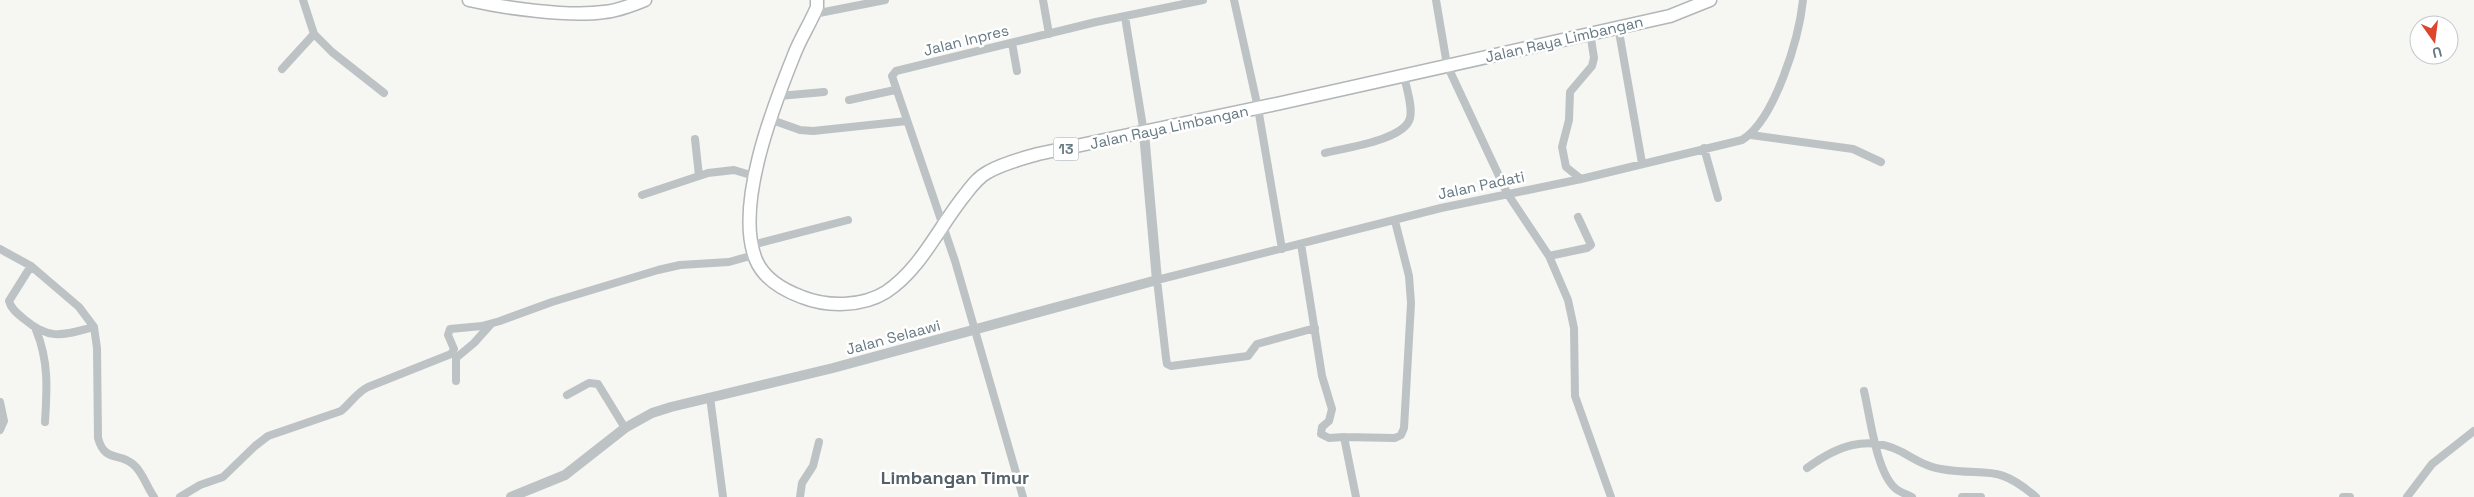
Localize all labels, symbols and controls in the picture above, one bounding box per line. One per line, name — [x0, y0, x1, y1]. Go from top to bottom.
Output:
street label: Jalan Raya Limbangan — [1483, 12, 1645, 66]
north arrow — [2409, 15, 2459, 65]
street label: Jalan Inpres — [921, 20, 1011, 60]
text: U — [2430, 43, 2444, 62]
street label: Jalan Raya Limbangan — [1088, 101, 1250, 153]
road number: 13 — [1054, 138, 1078, 160]
street label: Jalan Padati — [1436, 167, 1526, 203]
street label: Jalan Selaawi — [844, 315, 942, 359]
district label: Limbangan Timur — [881, 466, 1029, 489]

